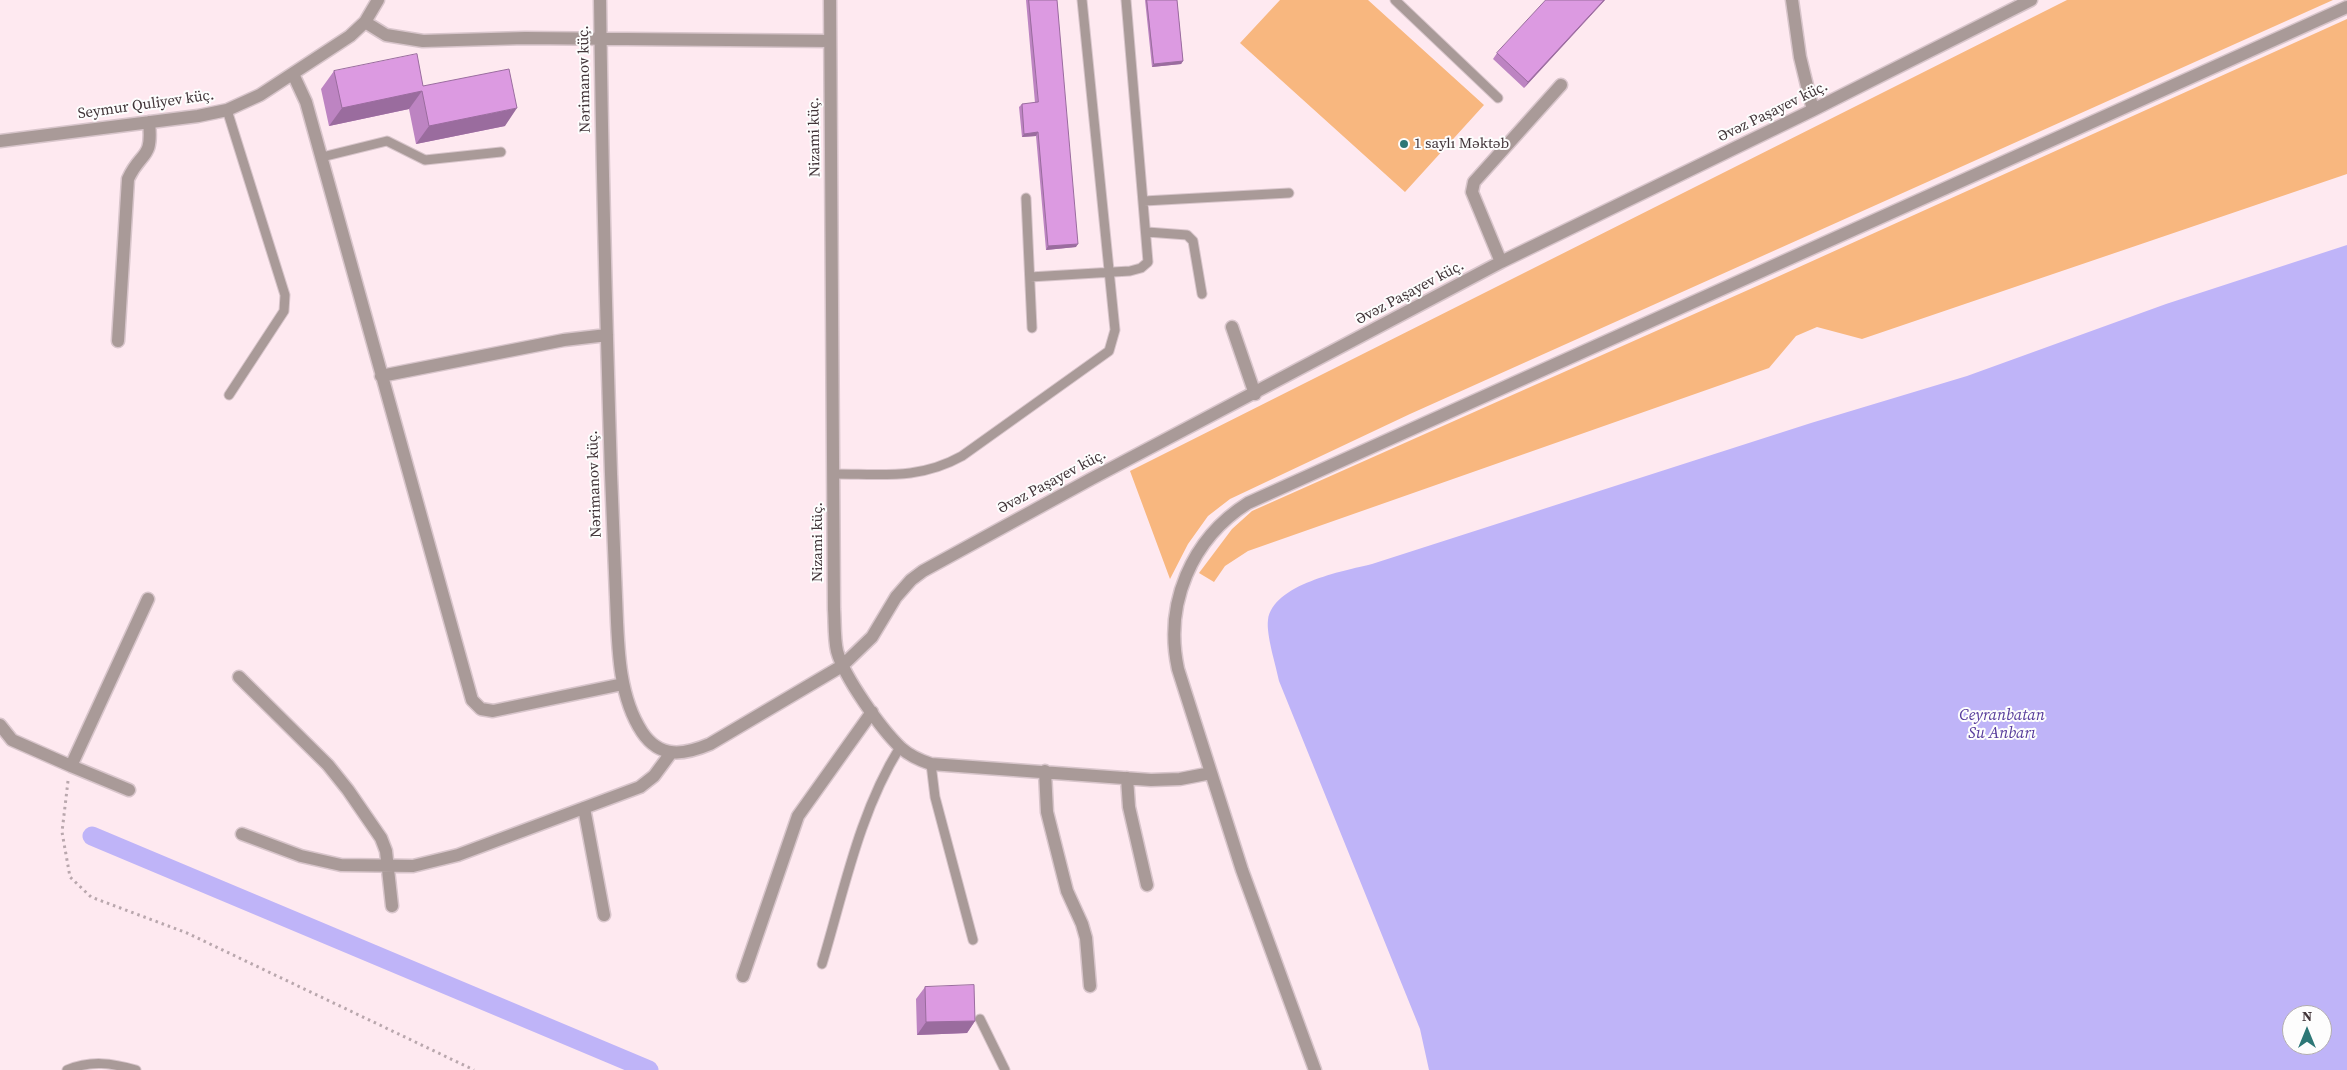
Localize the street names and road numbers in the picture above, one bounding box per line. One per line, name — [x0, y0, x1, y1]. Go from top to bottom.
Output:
street label: Nərimanov küç. — [575, 25, 595, 133]
street label: Əvəz Paşayev küç. — [1715, 78, 1831, 146]
street label: Seymur Quliyev küç. — [77, 87, 215, 123]
street label: Nizami küç. — [805, 97, 825, 177]
street label: Əvəz Paşayev küç. — [1353, 257, 1467, 329]
street label: Nərimanov küç. — [584, 430, 606, 538]
street label: Əvəz Paşayev küç. — [995, 446, 1109, 518]
street label: Nizami küç. — [809, 502, 827, 582]

